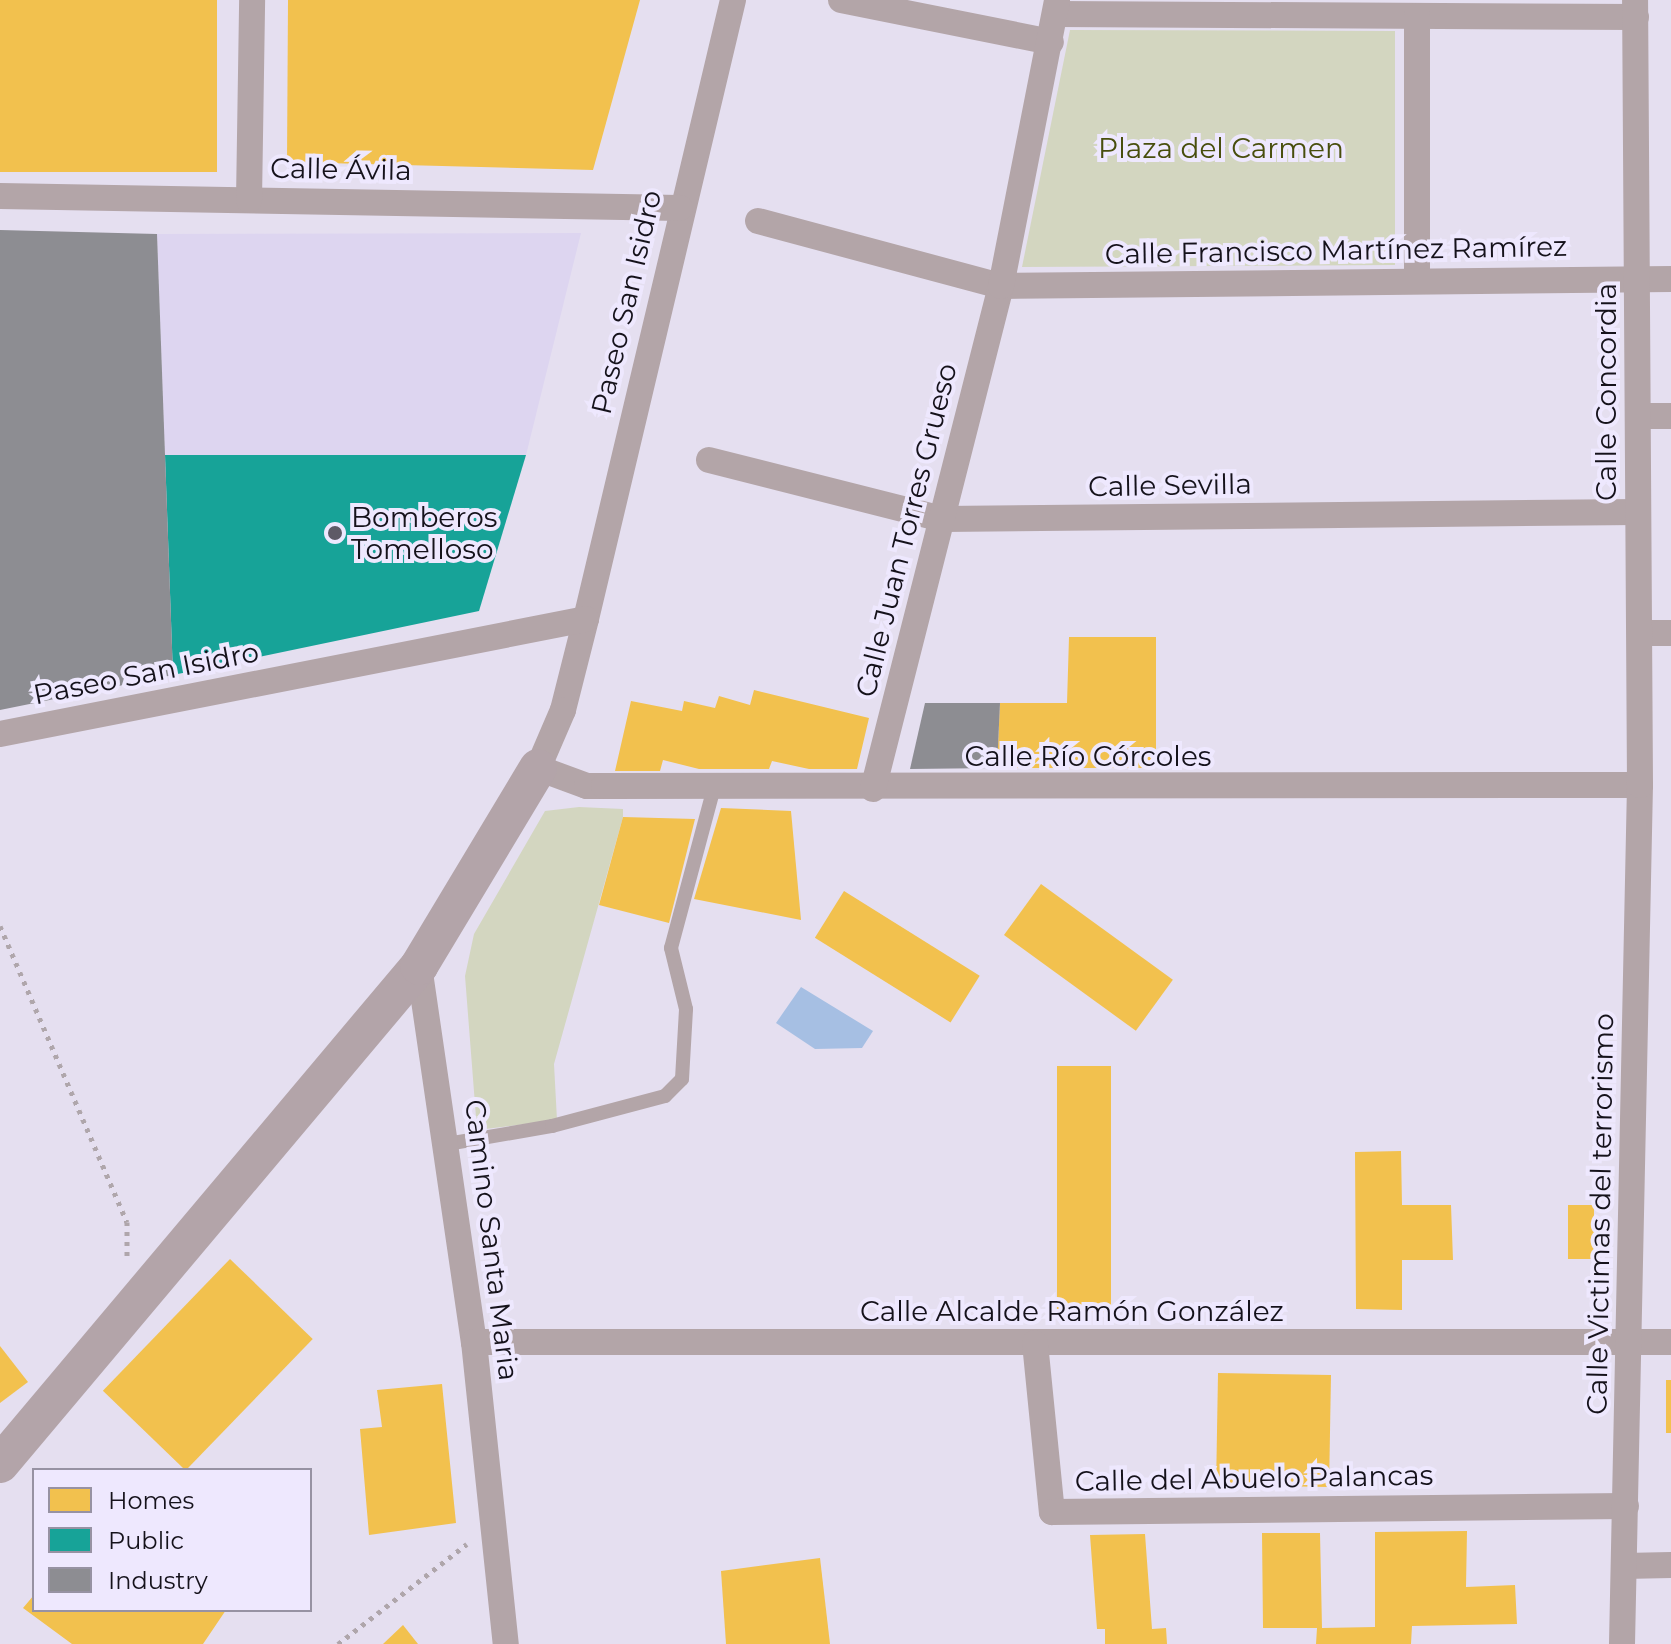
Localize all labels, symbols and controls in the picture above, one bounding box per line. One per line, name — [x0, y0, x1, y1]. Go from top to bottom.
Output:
park label: Plaza del Carmen — [1098, 131, 1344, 165]
street label: Calle Ávila — [270, 151, 412, 187]
street label: Paseo San Isidro — [584, 187, 668, 417]
street label: Calle Francisco Martínez Ramírez — [1104, 229, 1568, 271]
street label: Calle Concordia — [1589, 283, 1623, 501]
street label: Calle Juan Torres Grueso — [848, 360, 964, 700]
street label: Calle Sevilla — [1088, 467, 1252, 503]
place label: Bomberos Tomelloso — [351, 500, 497, 566]
marker: Bomberos Tomelloso — [326, 524, 344, 542]
street label: Paseo San Isidro — [31, 635, 261, 711]
street label: Calle Río Córcoles — [965, 739, 1211, 773]
street label: Calle Victimas del terrorismo — [1580, 1013, 1620, 1415]
street label: Camino Santa Maria — [458, 1098, 526, 1382]
street label: Calle Alcalde Ramón González — [860, 1294, 1284, 1328]
street label: Calle del Abuelo Palancas — [1074, 1458, 1434, 1498]
legend — [32, 1468, 312, 1612]
text: Homes — [108, 1486, 194, 1515]
text: Public — [108, 1526, 184, 1555]
text: Industry — [108, 1566, 208, 1595]

